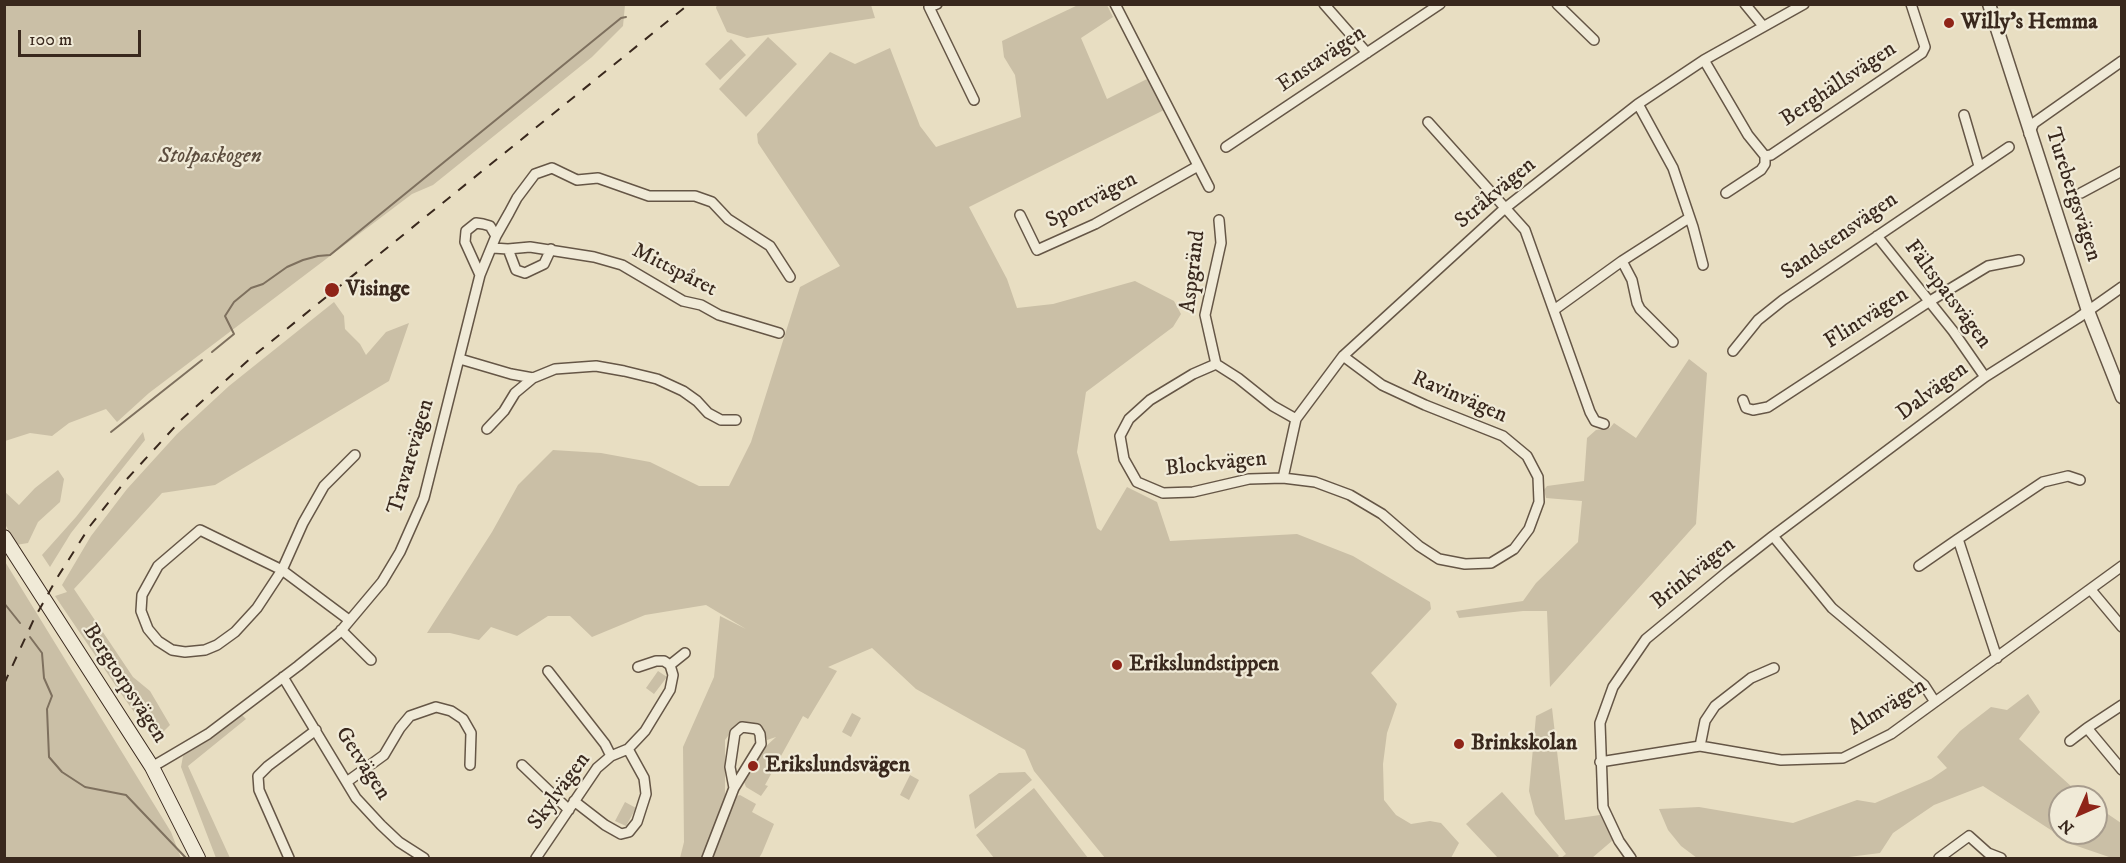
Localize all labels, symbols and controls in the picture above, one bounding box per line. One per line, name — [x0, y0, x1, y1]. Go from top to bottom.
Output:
place label: Willy's Hemma — [1961, 10, 2098, 36]
marker: Willy's Hemma — [1942, 16, 1956, 30]
scale bar — [21, 18, 144, 56]
street label: Enstavägen — [1273, 21, 1371, 99]
text: 100 m — [29, 29, 72, 51]
street label: Berghällsvägen — [1776, 37, 1902, 133]
street label: Turebergsvägen — [2038, 125, 2106, 265]
park label: Stolpaskogen — [158, 144, 262, 170]
street label: Stråkvägen — [1450, 153, 1542, 235]
street label: Sportvägen — [1042, 167, 1142, 235]
street label: Sandstensvägen — [1777, 187, 1903, 287]
street label: Aspgränd — [1176, 229, 1212, 315]
street label: Fältspatsvägen — [1898, 236, 1996, 354]
street label: Mittspåret — [627, 238, 721, 304]
place label: Visinge — [346, 277, 410, 303]
marker: Visinge — [323, 281, 341, 299]
street label: Flintvägen — [1820, 282, 1914, 356]
street label: Dalvägen — [1892, 357, 1974, 427]
street label: Ravinvägen — [1407, 366, 1511, 430]
street label: Travarevägen — [383, 396, 441, 518]
street label: Blockvägen — [1164, 447, 1268, 483]
street label: Brinkvägen — [1647, 532, 1741, 616]
street label: Bergtorpsvägen — [76, 620, 172, 748]
place label: Erikslundstippen — [1129, 652, 1279, 678]
marker: Erikslundstippen — [1110, 658, 1124, 672]
street label: Almvägen — [1844, 674, 1932, 742]
street label: Getvägen — [329, 722, 395, 806]
place label: Brinkskolan — [1471, 731, 1577, 757]
marker: Brinkskolan — [1452, 737, 1466, 751]
street label: Skylvägen — [523, 748, 597, 836]
place label: Erikslundsvägen — [765, 753, 910, 779]
marker: Erikslundsvägen — [746, 759, 760, 773]
north arrow — [2048, 785, 2108, 845]
text: N — [2055, 815, 2078, 838]

